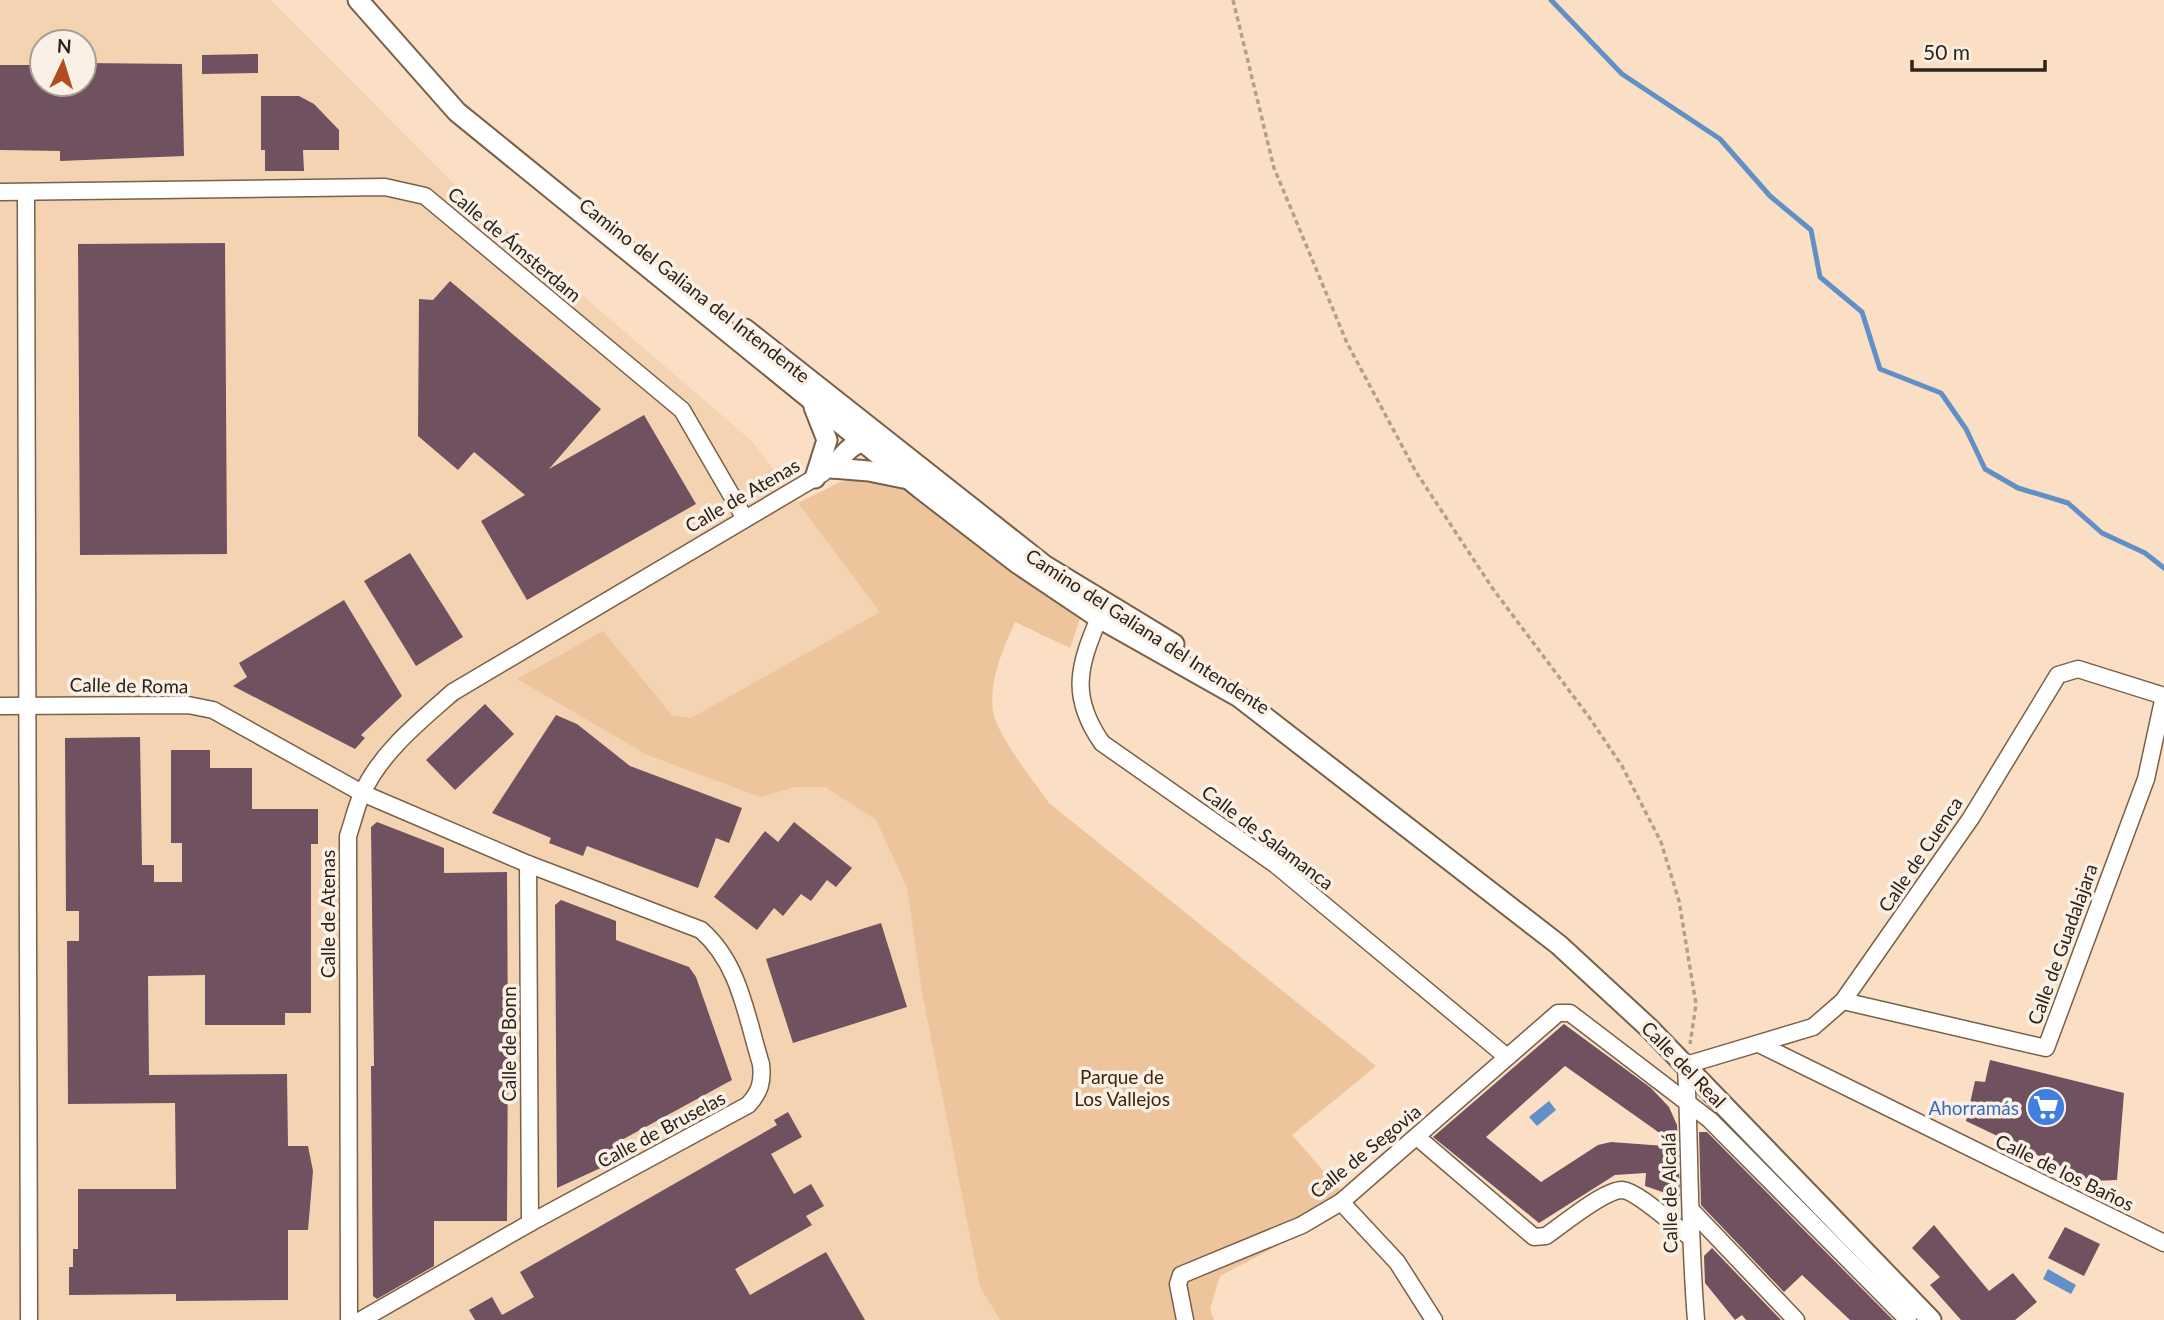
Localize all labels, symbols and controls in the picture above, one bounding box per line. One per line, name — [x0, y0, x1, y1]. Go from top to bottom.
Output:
north arrow — [28, 28, 98, 98]
scale bar — [1912, 28, 2045, 72]
text: N — [56, 34, 72, 58]
text: 50 m — [1923, 39, 1970, 64]
street label: Calle de Ámsterdam — [444, 182, 586, 306]
street label: Camino del Galiana del Intendente — [575, 193, 815, 387]
street label: Calle de Atenas — [681, 453, 803, 537]
street label: Camino del Galiana del Intendente — [1022, 543, 1274, 719]
street label: Calle de Roma — [69, 672, 189, 698]
street label: Calle de Salamanca — [1197, 780, 1339, 894]
street label: Calle de Cuenca — [1873, 792, 1967, 916]
street label: Calle de Atenas — [316, 850, 339, 978]
street label: Calle de Guadalajara — [2022, 860, 2102, 1028]
street label: Calle de Bonn — [497, 986, 520, 1102]
street label: Calle del Real — [1637, 1016, 1731, 1112]
park label: Parque de Los Vallejos — [1074, 1065, 1170, 1110]
street label: Calle de Bruselas — [593, 1086, 729, 1172]
supermarket icon: Ahorramás — [2025, 1086, 2067, 1128]
place label: Ahorramás — [1928, 1096, 2019, 1119]
street label: Calle de Segovia — [1305, 1099, 1425, 1203]
street label: Calle de los Baños — [1992, 1129, 2138, 1215]
street label: Calle de Alcalá — [1656, 1132, 1682, 1254]

